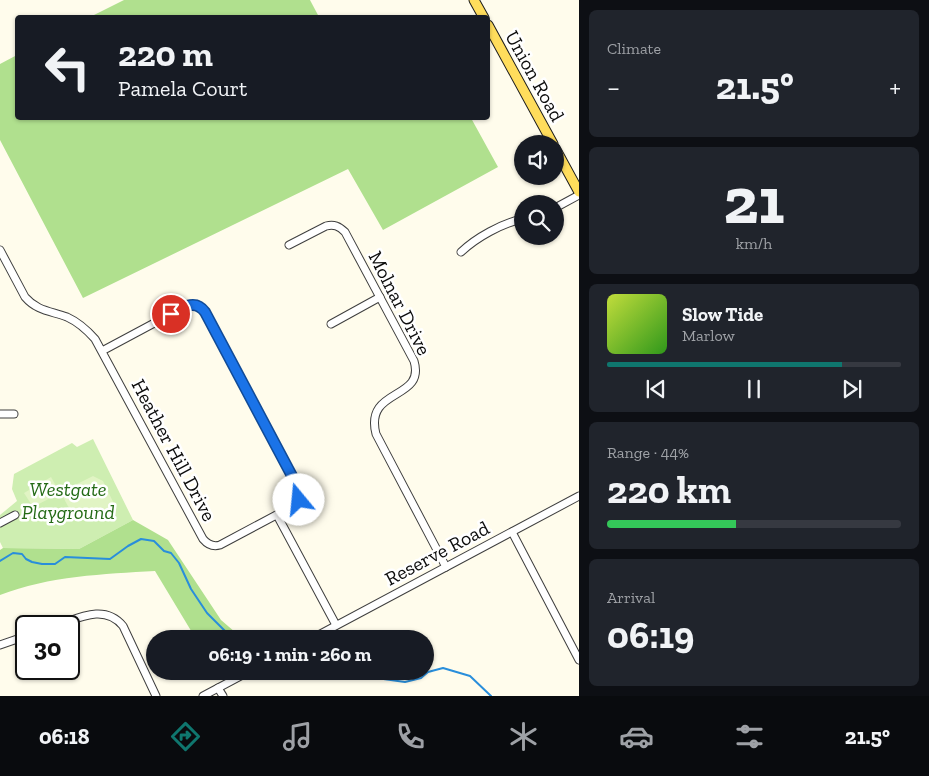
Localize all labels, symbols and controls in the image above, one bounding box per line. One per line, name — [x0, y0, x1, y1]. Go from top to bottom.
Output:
street label: Union Road — [500, 26, 570, 126]
text: 220 m — [118, 33, 213, 75]
icon: left — [35, 35, 100, 100]
text: Climate — [607, 39, 661, 58]
text: 21.5° — [716, 63, 794, 109]
text: − — [607, 71, 620, 104]
text: + — [889, 71, 901, 104]
text: Pamela Court — [118, 75, 247, 102]
map controls — [514, 135, 564, 245]
button: sound — [514, 135, 564, 185]
text: 21 — [723, 162, 785, 240]
button: search — [514, 195, 564, 245]
text: km/h — [736, 234, 772, 253]
street label: Molnar Drive — [364, 247, 436, 359]
pin — [150, 293, 192, 335]
icon: arrive — [157, 300, 185, 328]
text: Slow Tide — [682, 303, 763, 326]
text: Marlow — [682, 326, 735, 345]
street label: Heather Hill Drive — [126, 375, 222, 525]
icon: previous — [642, 375, 670, 403]
icon: pause — [740, 375, 768, 403]
icon: next — [838, 375, 866, 403]
text: Range · 44% — [607, 443, 689, 462]
text: 220 km — [607, 467, 731, 513]
position arrow — [272, 473, 324, 525]
park label: Westgate Playground — [21, 477, 115, 524]
street label: Reserve Road — [381, 515, 493, 591]
text: Arrival — [607, 588, 655, 607]
text: 06:19 — [607, 612, 694, 658]
speed limit sign: 30 — [15, 615, 80, 680]
text: 06:19 · 1 min · 260 m — [209, 643, 371, 666]
icon: directions — [168, 719, 203, 754]
icon: music — [280, 719, 315, 754]
icon: phone — [393, 719, 428, 754]
icon: climate — [506, 719, 541, 754]
icon: car — [619, 719, 654, 754]
icon: filters — [732, 719, 767, 754]
text: 06:18 — [39, 723, 90, 750]
text: 21.5° — [845, 723, 890, 750]

